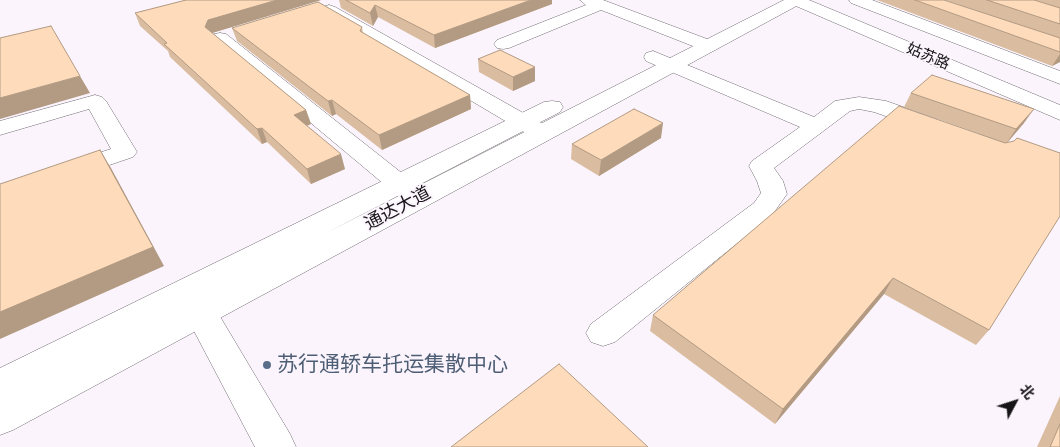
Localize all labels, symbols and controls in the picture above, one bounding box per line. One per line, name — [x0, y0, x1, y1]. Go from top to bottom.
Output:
street label: 姑苏路 — [904, 40, 952, 74]
street label: 通达大道 — [361, 183, 435, 235]
place label: 苏行通轿车托运集散中心 — [277, 352, 508, 378]
marker: 苏行通轿车托运集散中心 — [261, 359, 273, 371]
north arrow — [990, 377, 1040, 427]
text: 北 — [1016, 381, 1038, 403]

